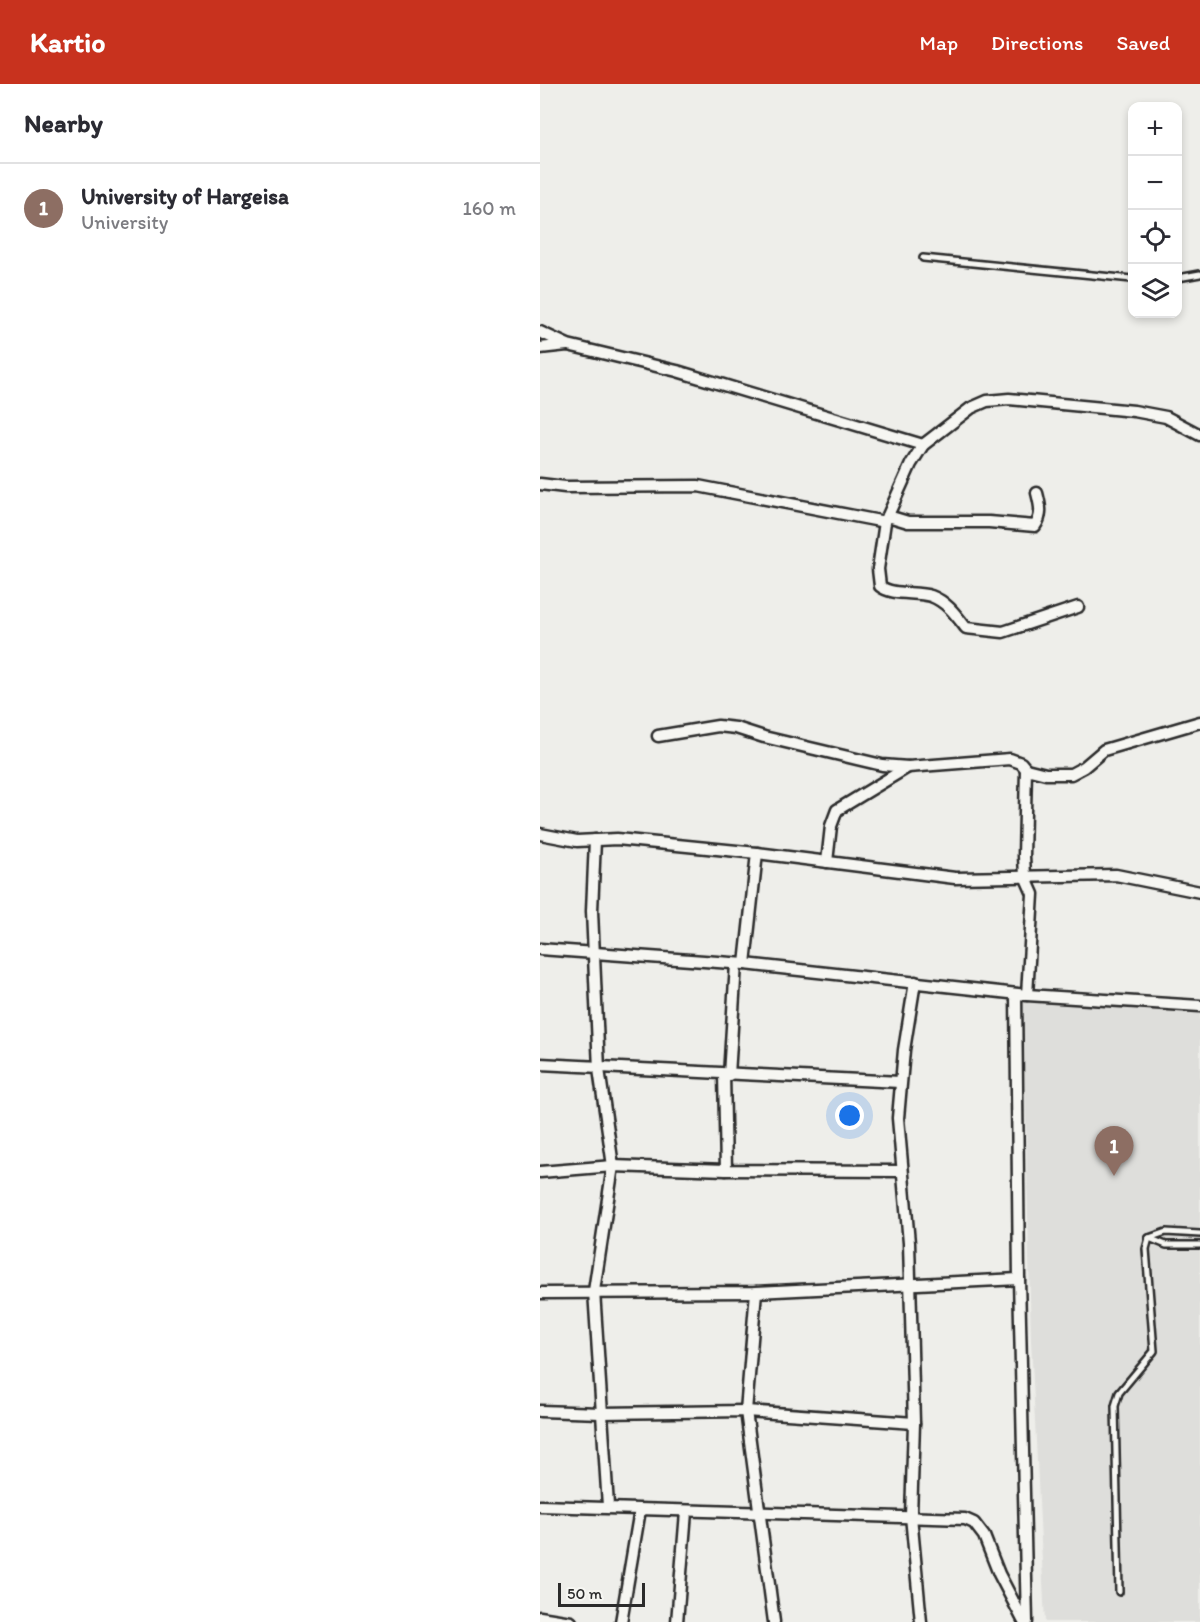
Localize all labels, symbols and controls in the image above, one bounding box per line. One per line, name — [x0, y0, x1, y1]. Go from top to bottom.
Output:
text: Kartio — [30, 25, 105, 59]
text: Map — [920, 30, 958, 55]
text: Directions — [991, 30, 1083, 55]
text: Saved — [1116, 30, 1170, 55]
map controls — [1128, 102, 1182, 318]
button: + — [1128, 102, 1182, 156]
text: Nearby — [24, 107, 103, 139]
button: − — [1128, 156, 1182, 210]
text: University of Hargeisa — [81, 183, 289, 210]
text: 1 — [39, 196, 48, 220]
text: 160 m — [463, 196, 516, 220]
text: University — [81, 210, 168, 234]
button: locate — [1128, 210, 1182, 264]
button: layers — [1128, 264, 1182, 318]
your location — [835, 1101, 864, 1130]
pin: 1 — [1094, 1126, 1134, 1176]
scale bar — [558, 1580, 645, 1608]
text: 50 m — [567, 1584, 602, 1603]

